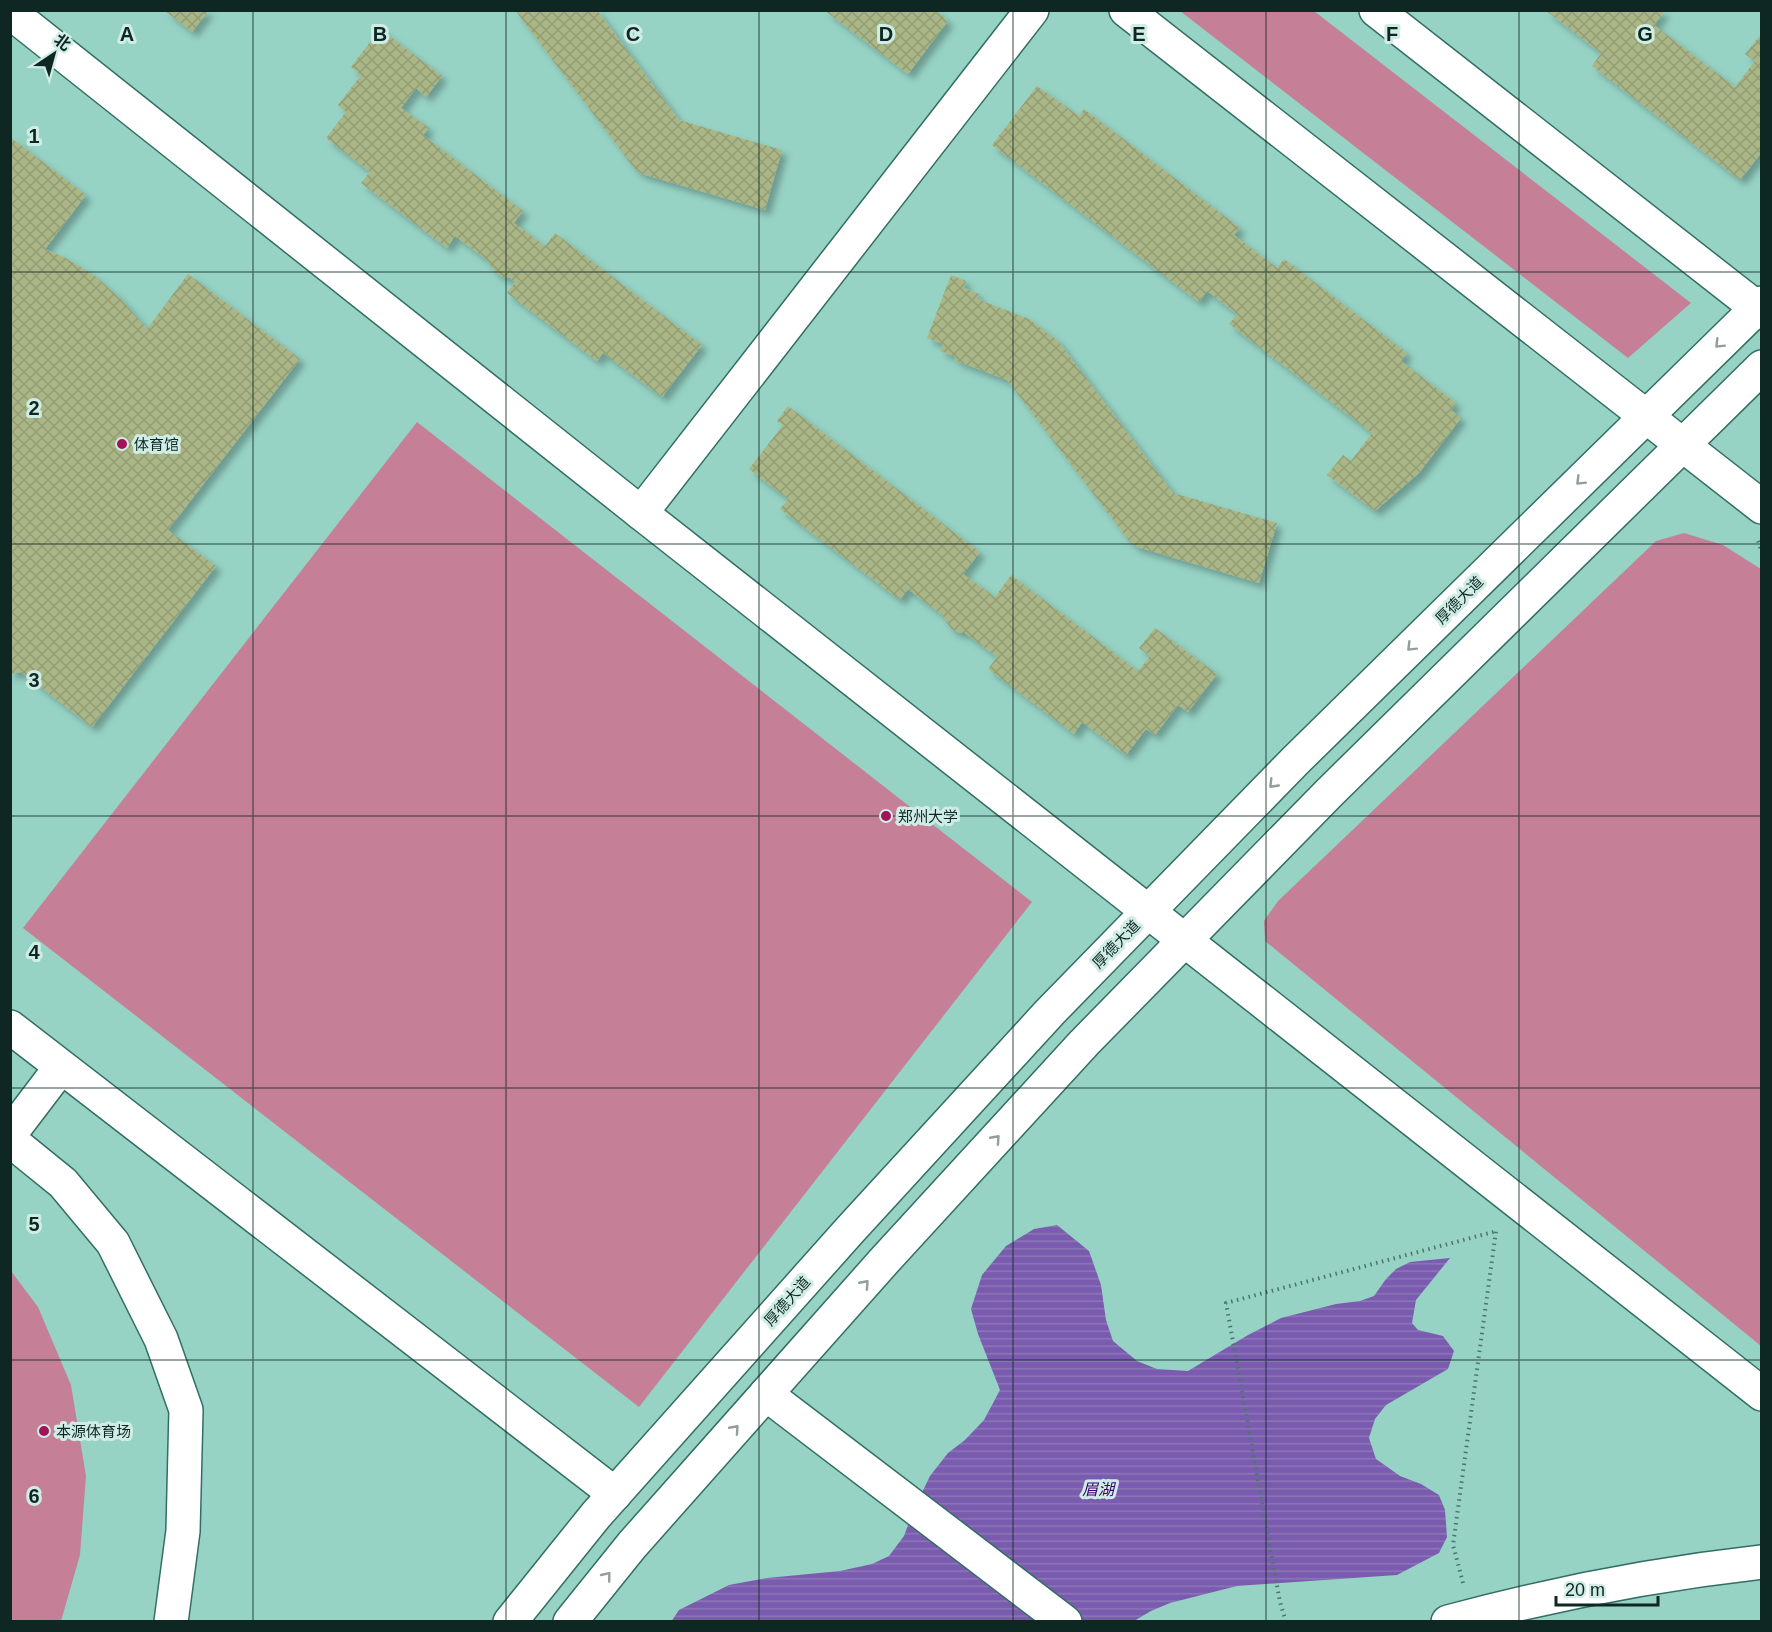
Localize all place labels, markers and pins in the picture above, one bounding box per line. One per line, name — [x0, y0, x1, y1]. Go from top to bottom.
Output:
place label: 体育馆 — [134, 436, 179, 453]
marker: 体育馆 — [115, 437, 129, 451]
place label: 郑州大学 — [898, 808, 958, 825]
marker: 郑州大学 — [879, 809, 893, 823]
place label: 本源体育场 — [56, 1423, 131, 1440]
marker: 本源体育场 — [37, 1424, 51, 1438]

